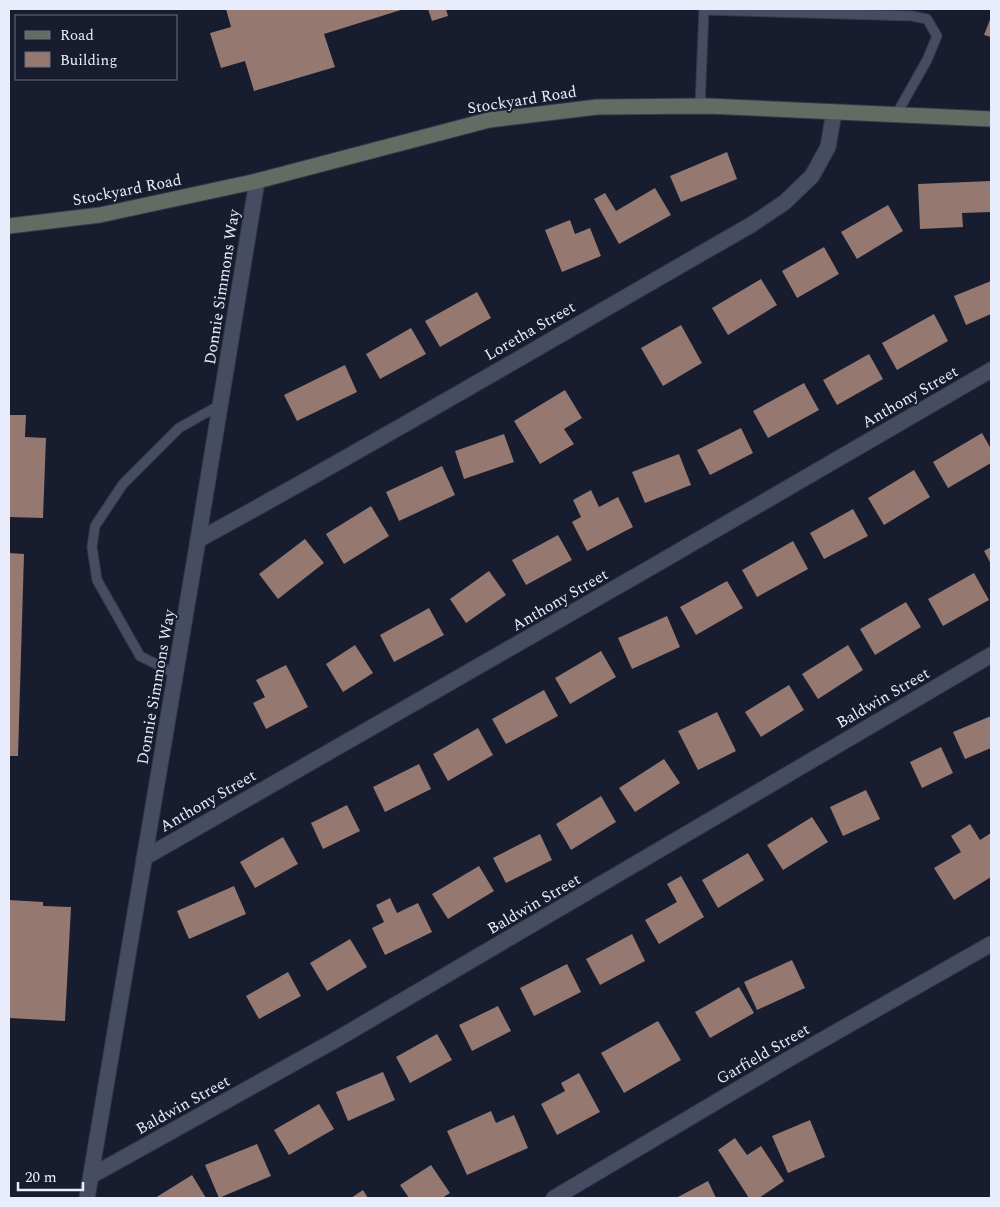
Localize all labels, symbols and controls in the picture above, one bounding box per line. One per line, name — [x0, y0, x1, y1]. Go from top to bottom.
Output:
legend — [15, 15, 178, 80]
text: Road — [60, 24, 94, 47]
text: Building — [60, 49, 117, 72]
street label: Stockyard Road — [466, 79, 578, 120]
street label: Stockyard Road — [70, 168, 184, 212]
street label: Donnie Simmons Way — [198, 206, 246, 366]
street label: Loretha Street — [480, 295, 580, 367]
street label: Anthony Street — [857, 360, 963, 434]
street label: Anthony Street — [507, 563, 613, 637]
street label: Donnie Simmons Way — [131, 606, 182, 766]
street label: Baldwin Street — [832, 661, 934, 734]
street label: Anthony Street — [155, 764, 261, 838]
street label: Baldwin Street — [483, 867, 585, 940]
street label: Garfield Street — [712, 1017, 815, 1091]
street label: Baldwin Street — [132, 1069, 235, 1141]
scale bar — [18, 1160, 82, 1192]
text: 20 m — [25, 1166, 57, 1189]

